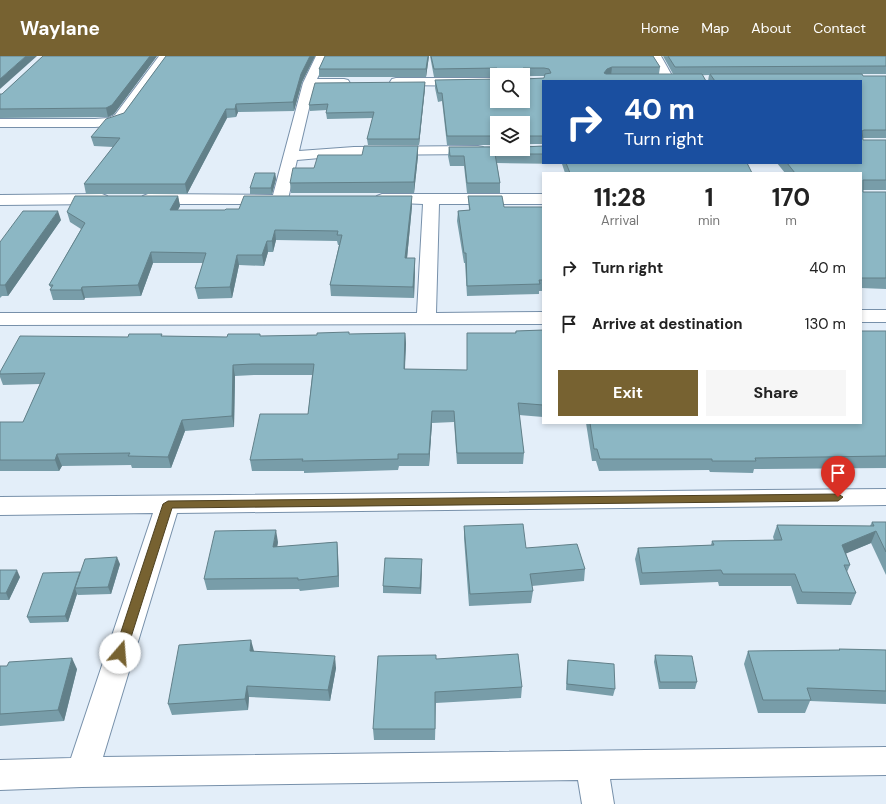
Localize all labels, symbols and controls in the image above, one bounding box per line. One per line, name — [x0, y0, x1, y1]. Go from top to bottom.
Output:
text: Waylane — [20, 16, 100, 41]
text: Home — [641, 19, 679, 37]
text: Map — [701, 19, 729, 37]
text: About — [751, 19, 791, 37]
text: Contact — [813, 19, 866, 37]
map controls — [490, 68, 530, 156]
button: search — [490, 68, 530, 108]
text: 40 m — [624, 91, 695, 128]
icon: right — [558, 96, 610, 148]
button: layers — [490, 116, 530, 156]
text: Turn right — [624, 127, 704, 151]
text: 11:28 — [594, 182, 646, 213]
text: 1 — [705, 182, 713, 213]
text: 170 — [772, 182, 810, 213]
text: Arrival — [601, 212, 639, 229]
text: min — [698, 212, 720, 229]
text: m — [785, 212, 797, 229]
icon: right — [558, 257, 580, 279]
text: Turn right — [592, 258, 663, 278]
text: 40 m — [809, 258, 846, 278]
icon: arrive — [558, 313, 580, 335]
text: Arrive at destination — [592, 314, 743, 334]
text: 130 m — [805, 314, 846, 334]
button: Exit — [558, 370, 698, 416]
button: Share — [706, 370, 846, 416]
pin — [821, 456, 855, 497]
icon: arrive — [827, 462, 849, 484]
position arrow — [99, 632, 141, 674]

